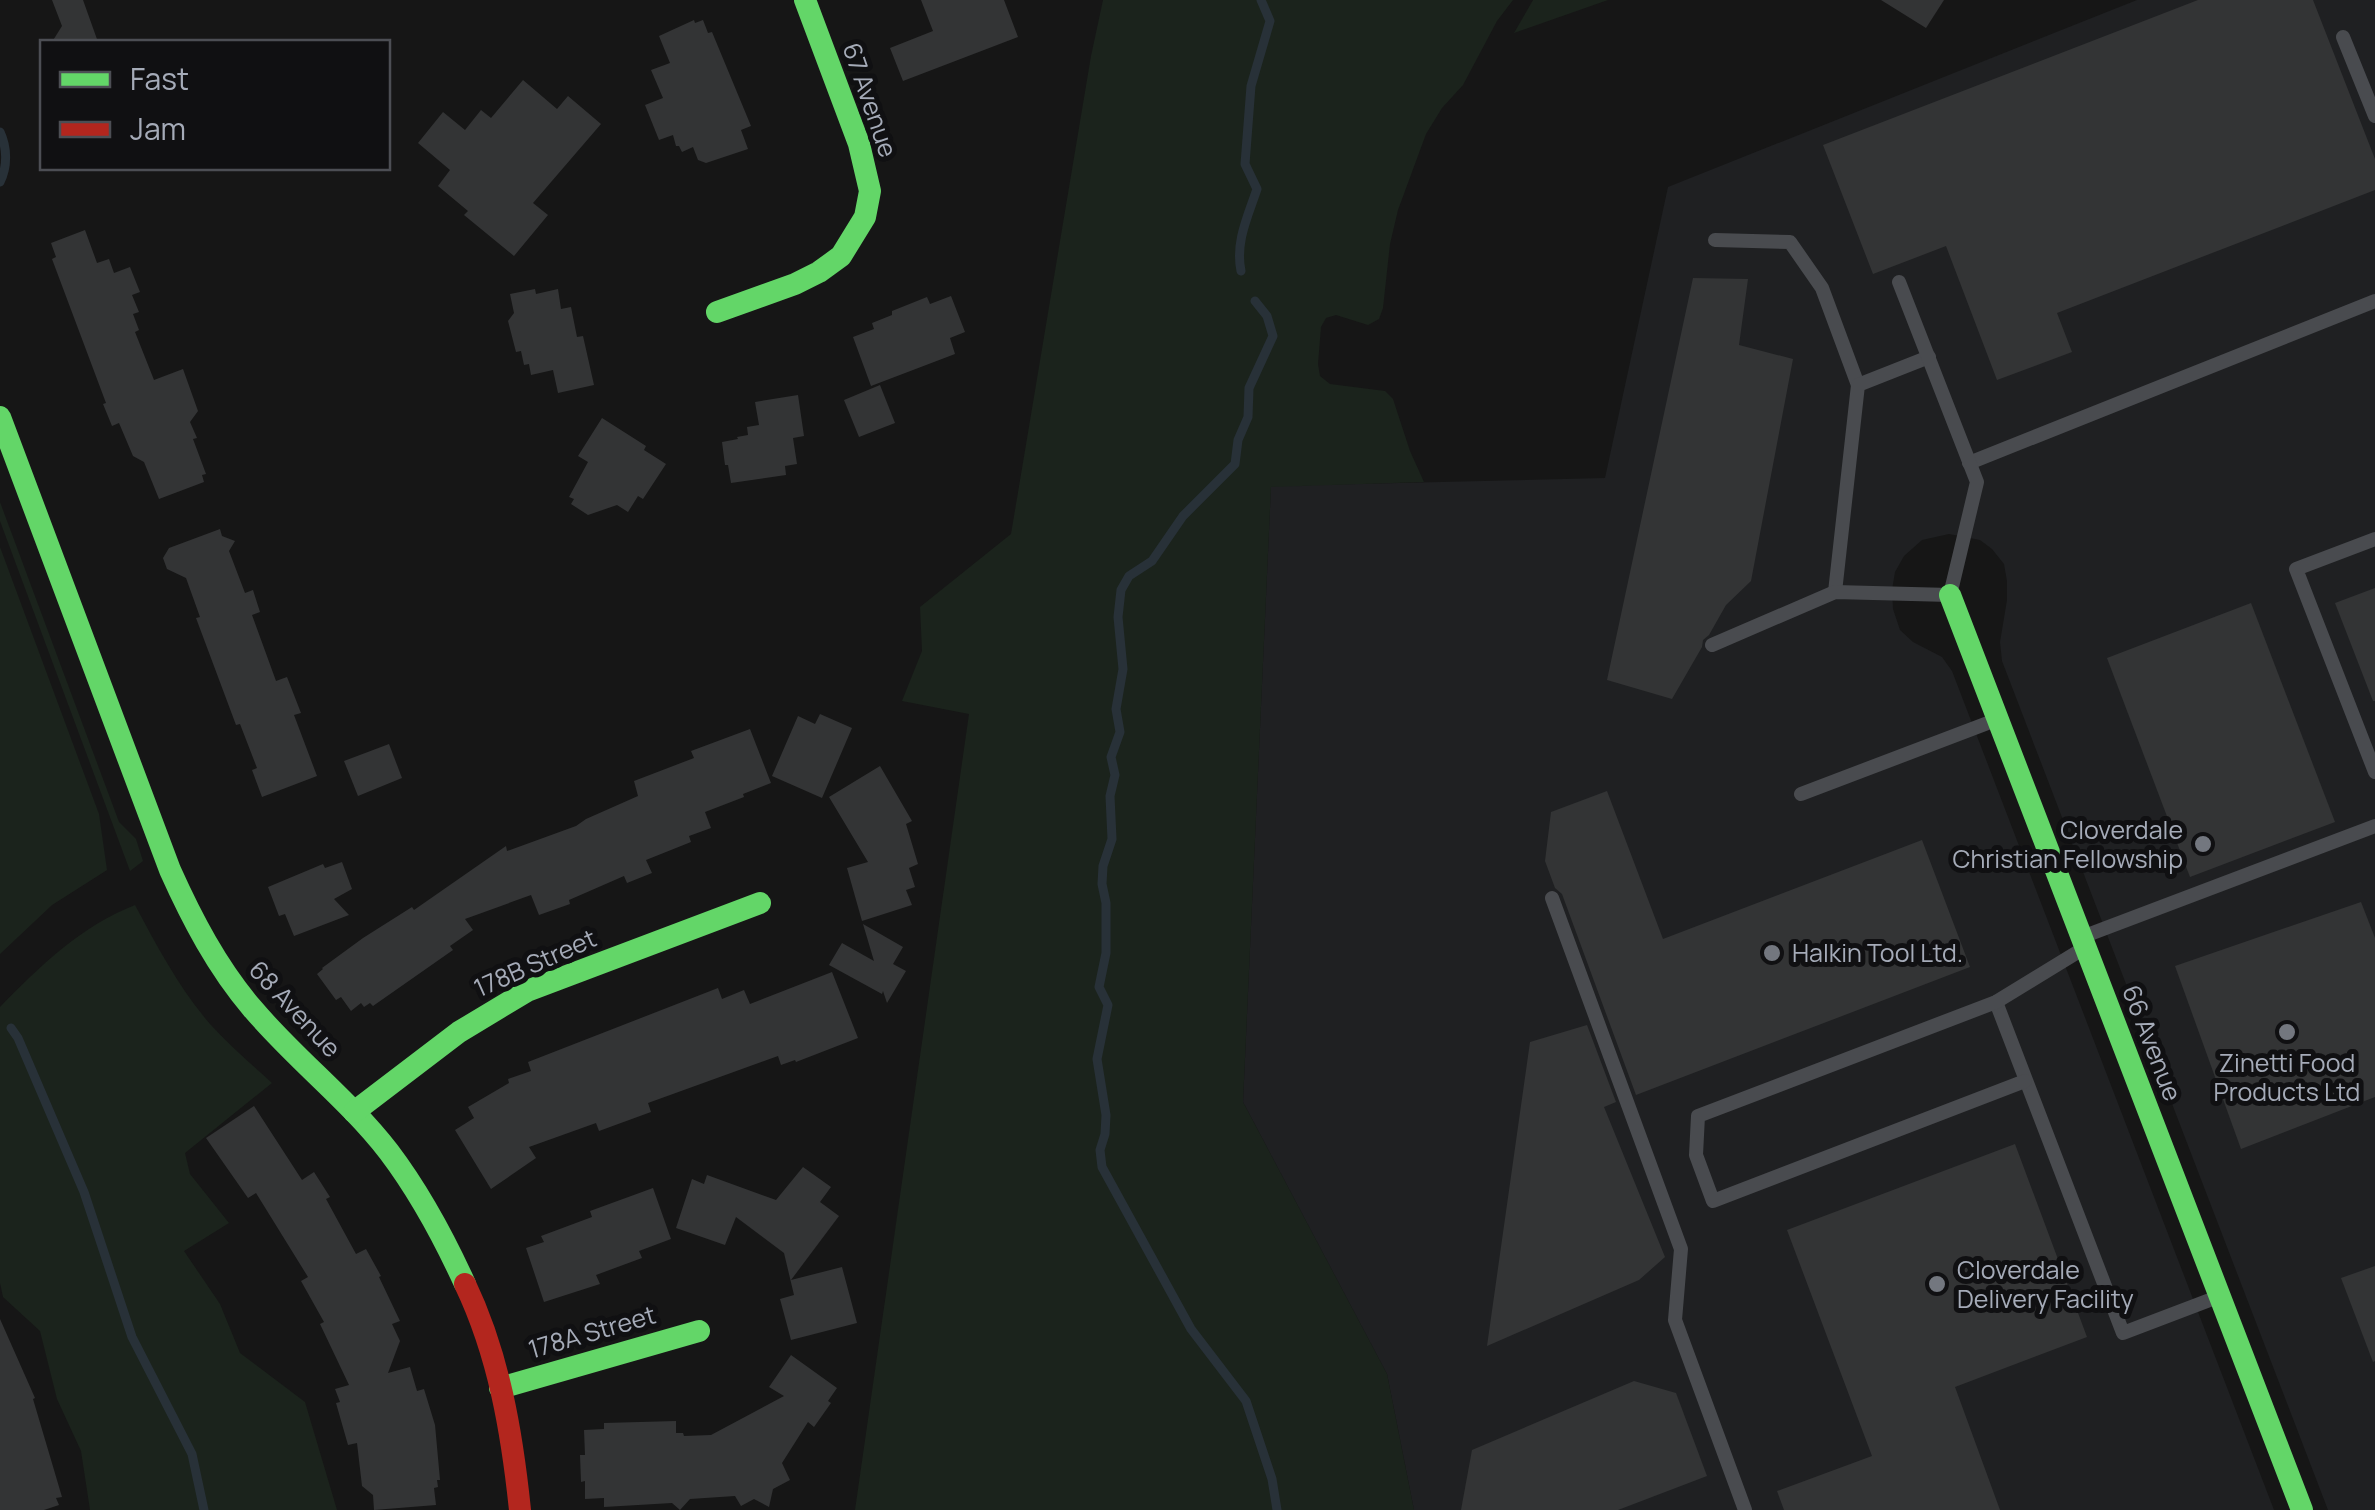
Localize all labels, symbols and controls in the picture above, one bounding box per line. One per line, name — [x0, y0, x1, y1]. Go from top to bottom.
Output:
street label: 67 Avenue — [835, 38, 906, 162]
legend — [40, 40, 390, 170]
text: Fast — [130, 58, 189, 99]
text: Jam — [130, 108, 186, 149]
place label: Cloverdale Christian Fellowship — [1953, 812, 2183, 876]
marker: Cloverdale Christian Fellowship — [2192, 833, 2214, 855]
street label: 178B Street — [468, 920, 602, 1005]
place label: Halkin Tool Ltd. — [1792, 935, 1963, 970]
marker: Halkin Tool Ltd. — [1761, 942, 1783, 964]
street label: 68 Avenue — [241, 953, 349, 1065]
street label: 66 Avenue — [2114, 980, 2191, 1106]
marker: Zinetti Food Products Ltd — [2276, 1021, 2298, 1043]
place label: Zinetti Food Products Ltd — [2214, 1045, 2360, 1109]
place label: Cloverdale Delivery Facility — [1957, 1252, 2134, 1316]
marker: Cloverdale Delivery Facility — [1926, 1273, 1948, 1295]
street label: 178A Street — [524, 1297, 660, 1366]

